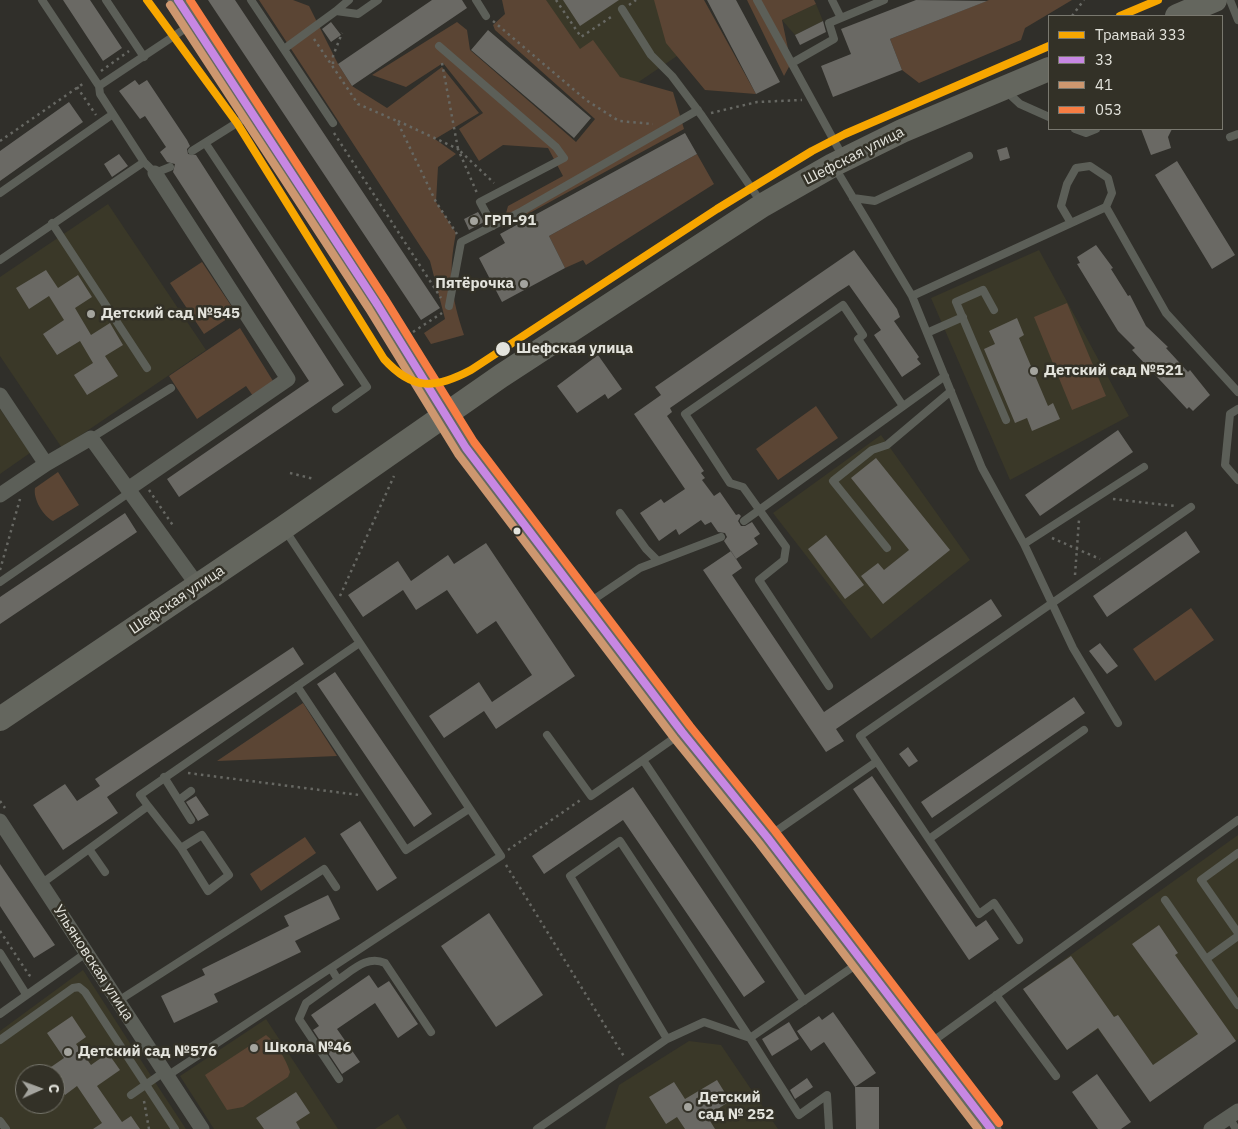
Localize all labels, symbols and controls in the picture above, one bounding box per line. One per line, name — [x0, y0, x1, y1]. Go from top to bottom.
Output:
legend — [1048, 15, 1223, 130]
text: Трамвай 333 — [1095, 25, 1186, 44]
text: 33 — [1095, 50, 1113, 69]
text: 41 — [1095, 75, 1113, 94]
text: 053 — [1095, 100, 1122, 119]
street label: Шефская улица — [801, 123, 907, 189]
place label: ГРП-91 — [484, 212, 536, 230]
marker: ГРП-91 — [468, 215, 480, 227]
place label: Пятёрочка — [435, 275, 514, 293]
marker: Пятёрочка — [518, 278, 530, 290]
place label: Детский сад №545 — [101, 305, 240, 323]
marker: Детский сад №545 — [85, 308, 97, 320]
marker: Шефская улица — [494, 340, 512, 358]
place label: Шефская улица — [516, 340, 633, 358]
place label: Детский сад №521 — [1044, 362, 1183, 380]
marker: Детский сад №521 — [1028, 365, 1040, 377]
unlabelled marker — [512, 526, 522, 536]
street label: Шефская улица — [126, 562, 228, 638]
street label: Ульяновская улица — [49, 902, 137, 1024]
place label: Школа №46 — [264, 1039, 352, 1057]
marker: Школа №46 — [248, 1042, 260, 1054]
place label: Детский сад №576 — [78, 1043, 217, 1061]
marker: Детский сад №576 — [62, 1046, 74, 1058]
north arrow — [15, 1064, 65, 1114]
text: С — [45, 1084, 63, 1093]
place label: Детский сад № 252 — [698, 1089, 774, 1124]
marker: Детский сад № 252 — [682, 1101, 694, 1113]

